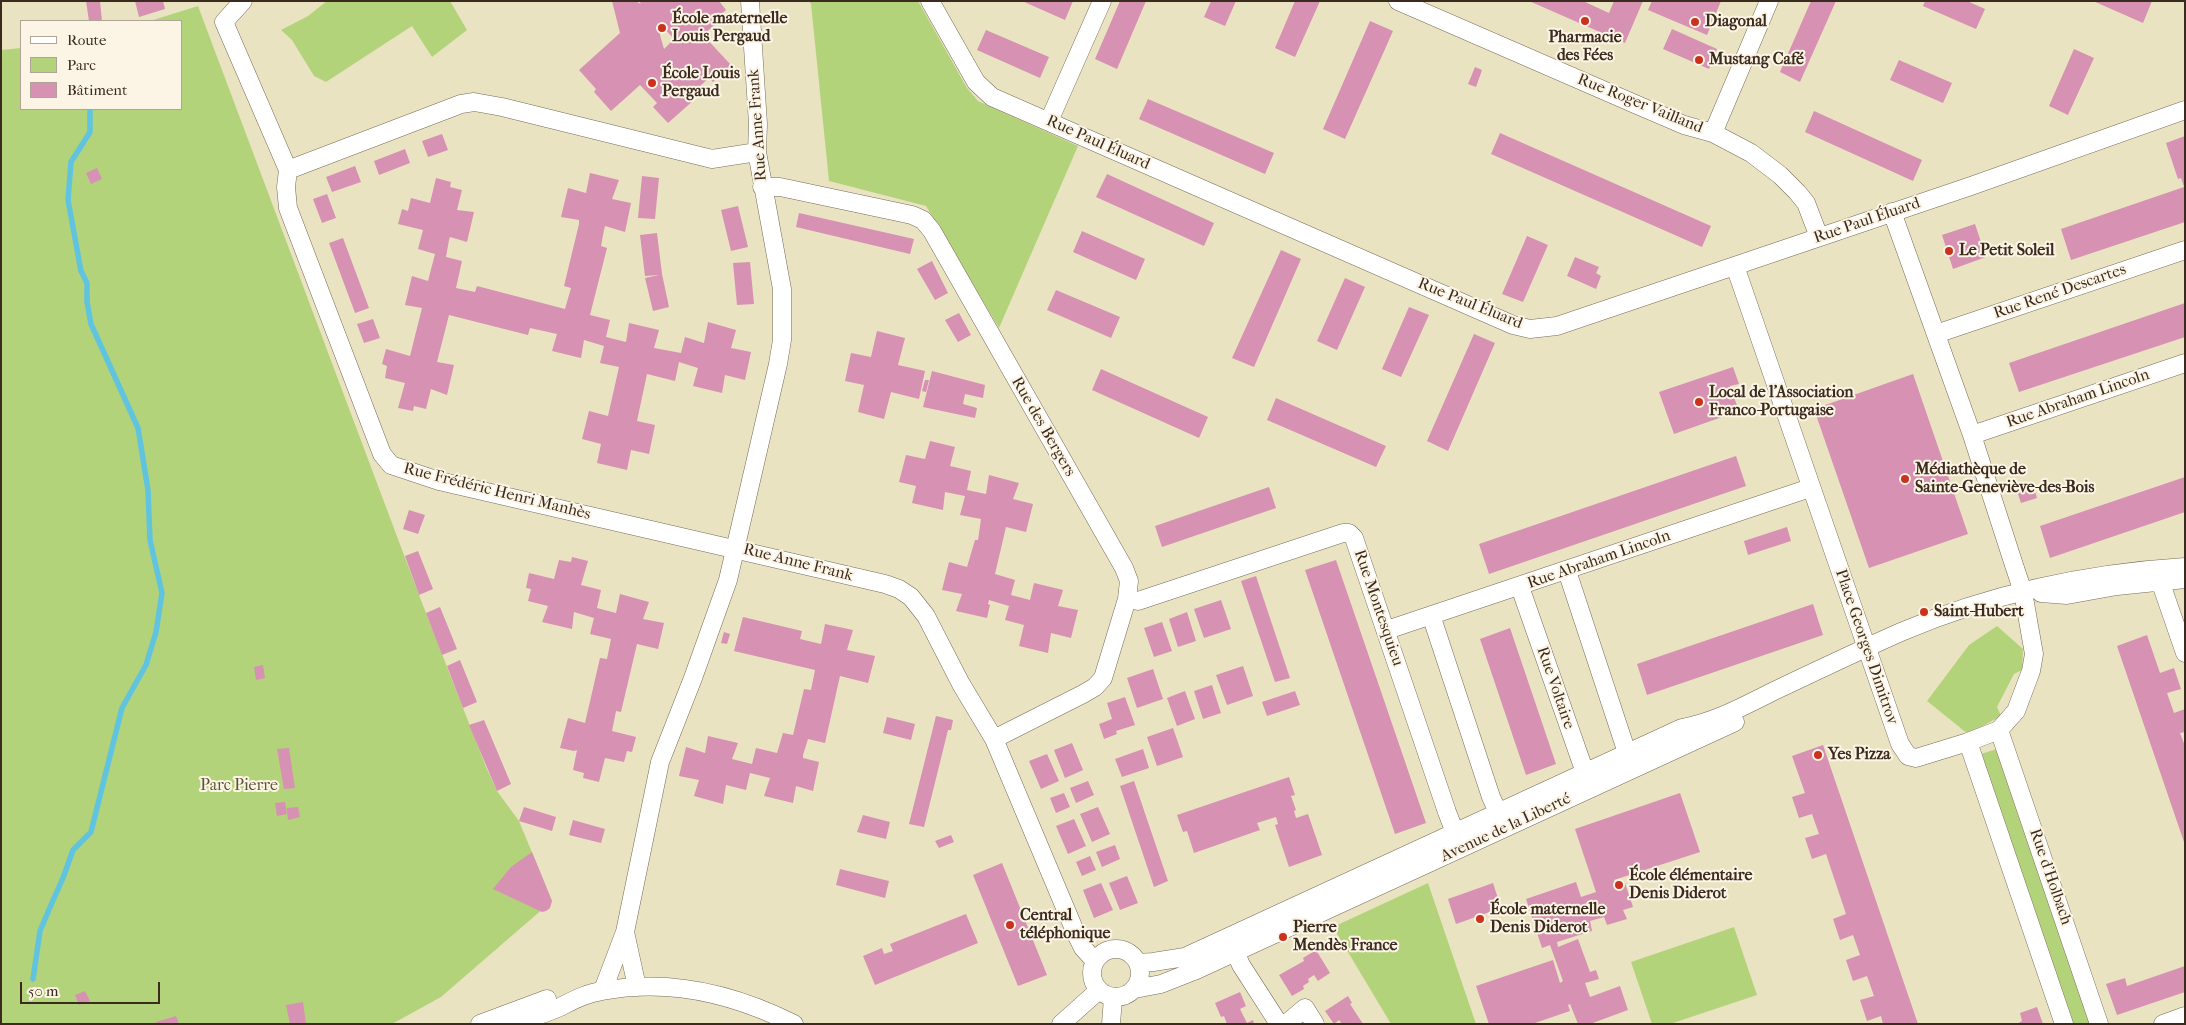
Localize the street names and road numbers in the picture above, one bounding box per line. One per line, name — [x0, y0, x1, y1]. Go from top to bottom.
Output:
street label: Rue Anne Frank — [745, 68, 771, 182]
street label: Rue Roger Vailland — [1574, 70, 1706, 138]
street label: Rue Paul Éluard — [1043, 112, 1153, 174]
street label: Rue Paul Éluard — [1811, 194, 1923, 248]
street label: Rue René Descartes — [1991, 260, 2129, 324]
street label: Rue Paul Éluard — [1415, 274, 1525, 334]
street label: Rue Abraham Lincoln — [2004, 366, 2152, 432]
street label: Rue des Bergers — [1007, 374, 1079, 480]
street label: Rue Frédéric Henri Manhès — [401, 459, 593, 525]
street label: Rue Abraham Lincoln — [1525, 527, 1673, 593]
street label: Rue Anne Frank — [741, 540, 855, 586]
street label: Rue Montesquieu — [1349, 547, 1407, 669]
street label: Place Georges Dimitrov — [1830, 567, 1902, 727]
street label: Rue Voltaire — [1532, 644, 1578, 732]
street label: Avenue de la Liberté — [1438, 789, 1574, 867]
street label: Rue d'Holbach — [2025, 826, 2075, 928]

